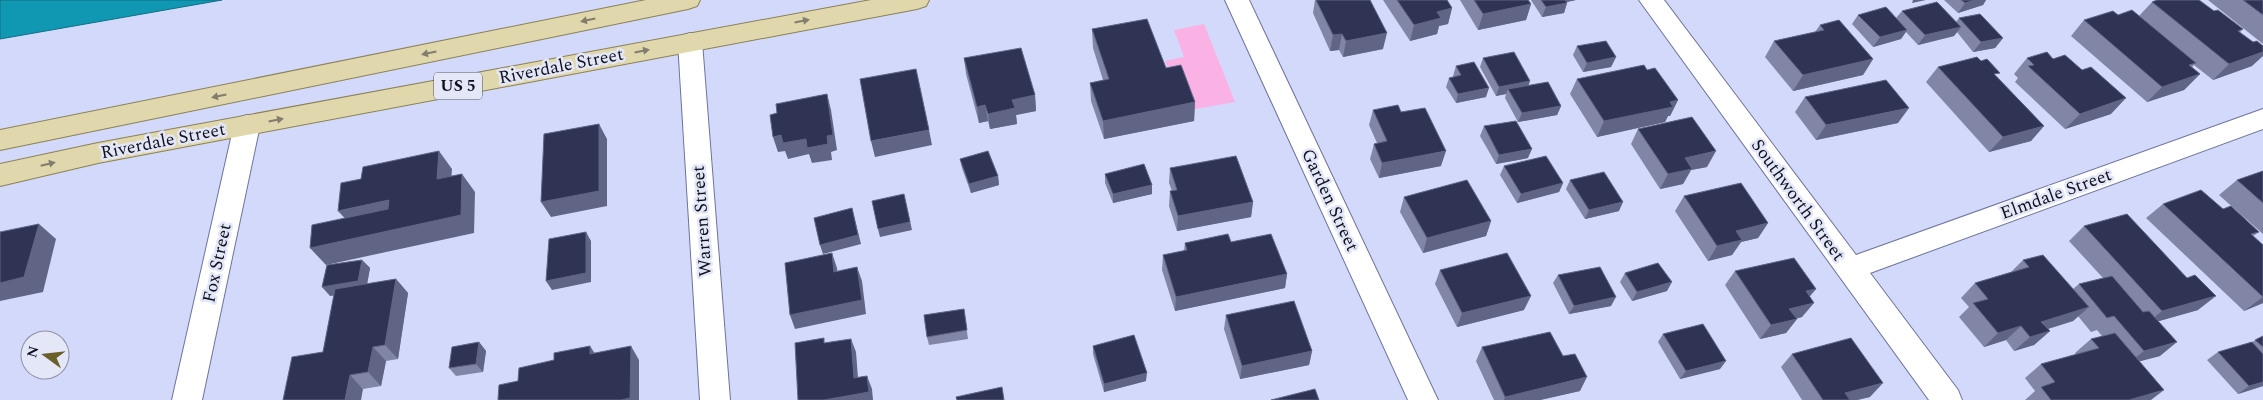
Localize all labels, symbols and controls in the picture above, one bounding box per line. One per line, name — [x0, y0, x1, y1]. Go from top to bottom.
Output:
one-way arrow — [580, 17, 596, 25]
one-way arrow — [794, 17, 809, 25]
street label: Riverdale Street — [496, 41, 626, 91]
one-way arrow — [634, 47, 650, 55]
one-way arrow — [422, 49, 437, 57]
road number: US 5 — [434, 72, 482, 100]
one-way arrow — [211, 92, 226, 100]
one-way arrow — [268, 115, 284, 123]
street label: Riverdale Street — [98, 116, 228, 166]
street label: Southworth Street — [1744, 133, 1852, 267]
street label: Garden Street — [1294, 144, 1366, 256]
one-way arrow — [40, 160, 55, 168]
street label: Elmdale Street — [1996, 161, 2116, 227]
street label: Warren Street — [685, 165, 719, 277]
street label: Fox Street — [195, 221, 239, 305]
north arrow — [20, 330, 70, 380]
text: N — [21, 344, 45, 360]

